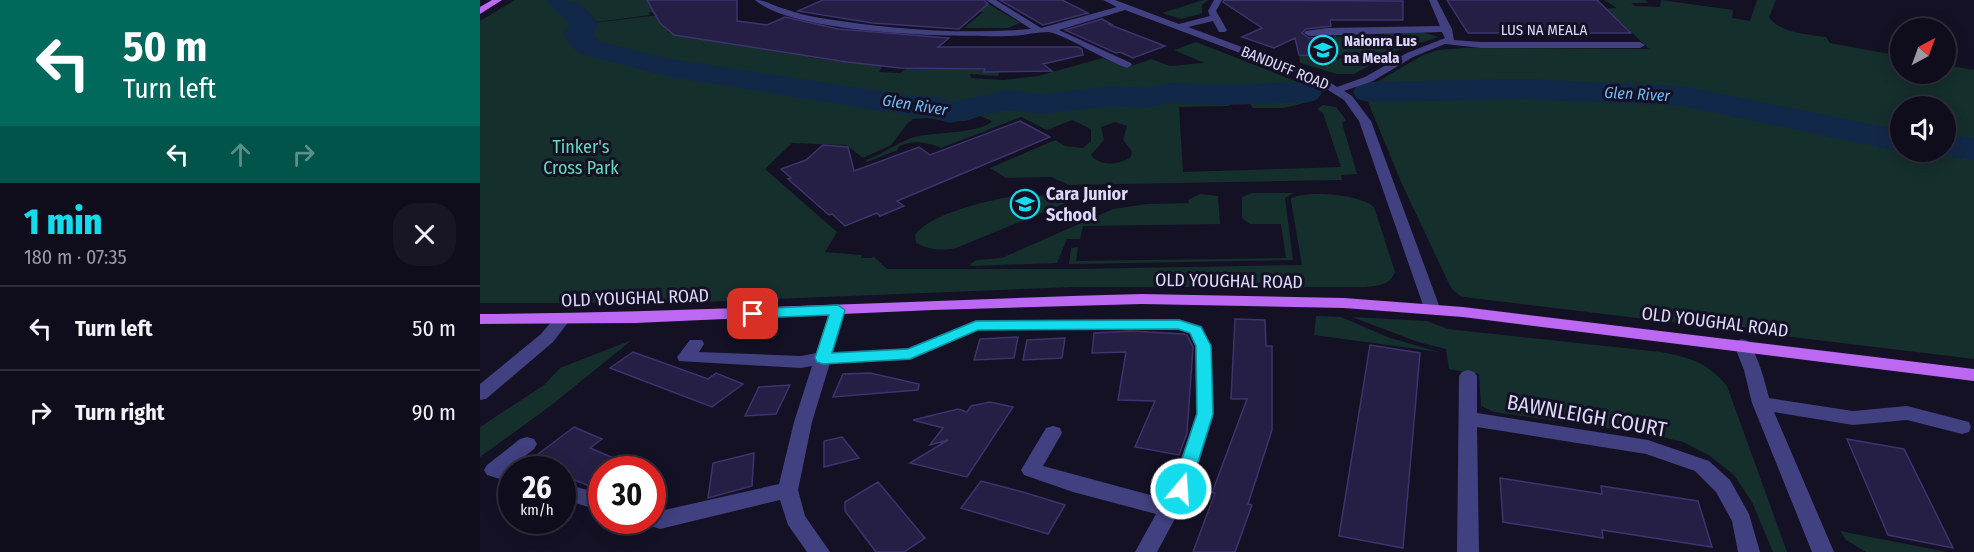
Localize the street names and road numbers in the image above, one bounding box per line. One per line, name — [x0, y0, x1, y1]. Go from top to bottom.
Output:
street label: LUS NA MEALA — [1501, 21, 1587, 39]
street label: BANDUFF ROAD — [1238, 42, 1332, 94]
street label: OLD YOUGHAL ROAD — [1155, 269, 1303, 293]
street label: OLD YOUGHAL ROAD — [561, 284, 709, 312]
street label: OLD YOUGHAL ROAD — [1640, 302, 1790, 342]
street label: BAWNLEIGH COURT — [1505, 389, 1669, 443]

